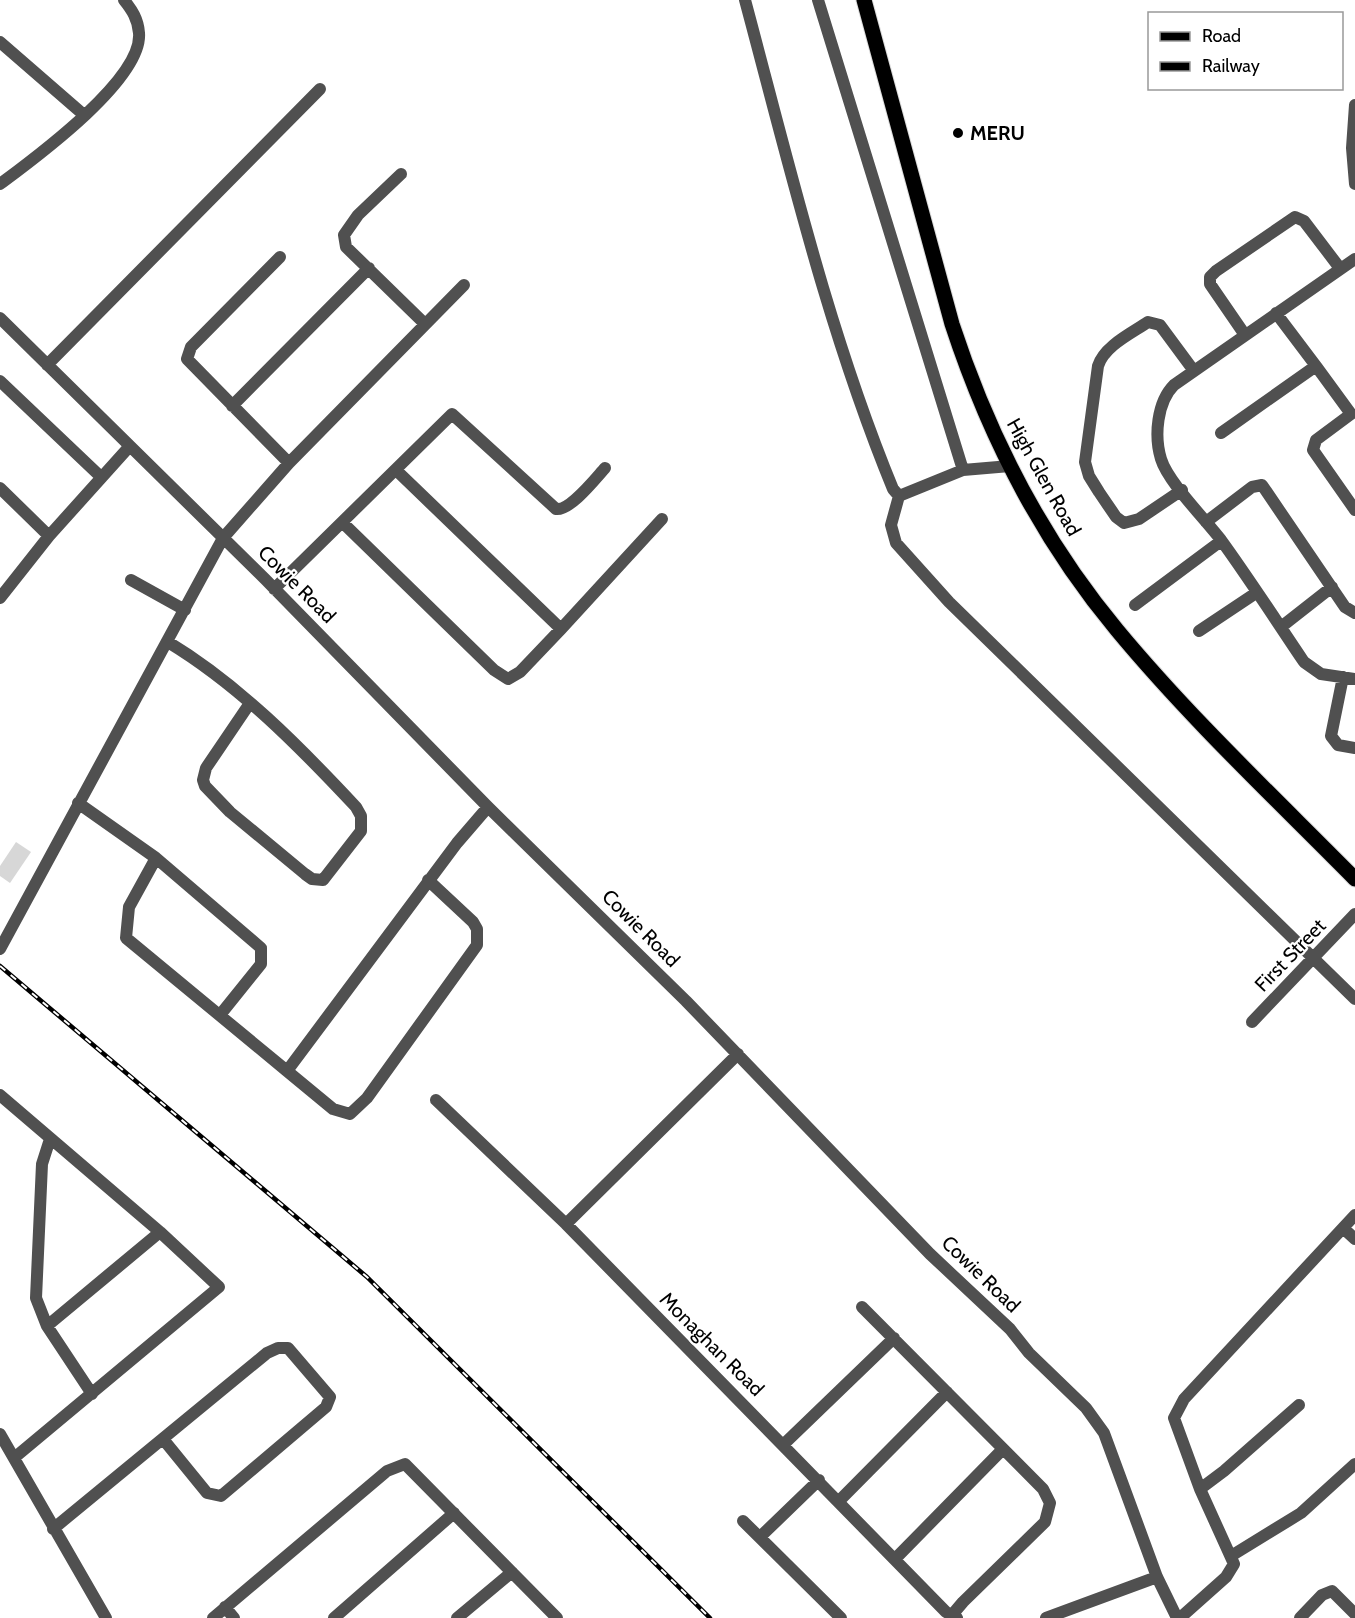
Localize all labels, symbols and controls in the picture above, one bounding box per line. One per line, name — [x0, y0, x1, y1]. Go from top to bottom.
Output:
legend — [1148, 12, 1343, 90]
text: Road — [1202, 25, 1241, 47]
text: Railway — [1202, 55, 1260, 77]
place label: MERU — [970, 121, 1025, 145]
marker: MERU — [951, 126, 965, 140]
street label: High Glen Road — [1002, 414, 1086, 540]
street label: Cowie Road — [253, 540, 341, 628]
street label: Cowie Road — [597, 884, 685, 972]
street label: First Street — [1249, 913, 1331, 996]
street label: Cowie Road — [937, 1231, 1025, 1317]
street label: Monaghan Road — [655, 1287, 769, 1401]

